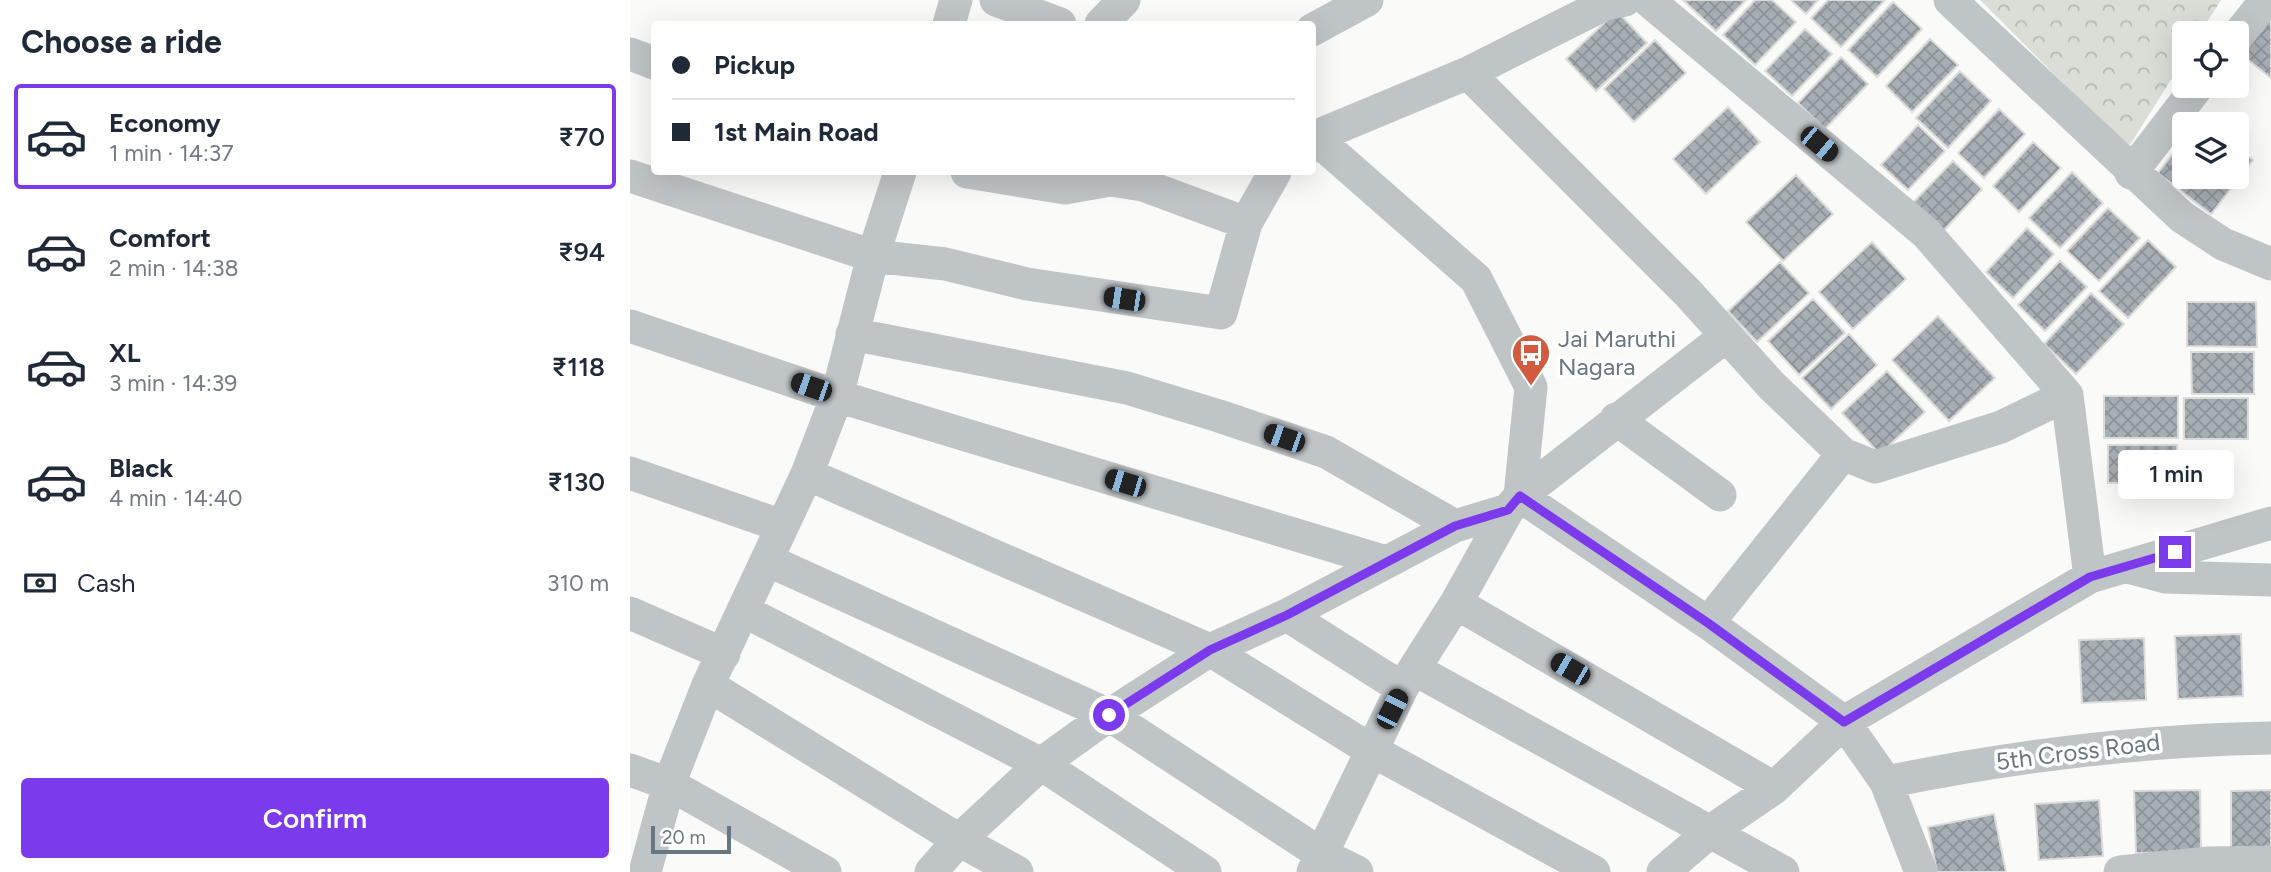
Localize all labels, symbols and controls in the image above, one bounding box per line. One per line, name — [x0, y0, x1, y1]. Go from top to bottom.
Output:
map controls — [2172, 21, 2249, 189]
button: locate — [2172, 21, 2249, 98]
text: Choose a ride — [21, 23, 222, 61]
text: Pickup — [714, 49, 795, 81]
icon: car — [25, 105, 88, 168]
text: Economy — [109, 107, 221, 139]
button: layers — [2172, 112, 2249, 189]
text: 1st Main Road — [714, 116, 879, 148]
text: ₹70 — [558, 121, 605, 153]
car — [1797, 122, 1842, 166]
text: 1 min · 14:37 — [109, 139, 234, 167]
icon: car — [25, 220, 88, 283]
text: Comfort — [109, 222, 211, 254]
text: ₹94 — [558, 236, 605, 268]
text: 2 min · 14:38 — [109, 254, 239, 282]
car — [1102, 285, 1147, 313]
place label: Jai Maruthi Nagara — [1558, 324, 1676, 381]
bus stop icon: Jai Maruthi Nagara — [1510, 332, 1552, 387]
icon: car — [25, 335, 88, 398]
text: XL — [109, 337, 141, 369]
text: ₹118 — [551, 351, 605, 383]
text: 3 min · 14:39 — [109, 369, 237, 397]
car — [788, 370, 835, 404]
car — [1261, 421, 1308, 455]
icon: car — [25, 450, 88, 513]
callout: 1 min — [2117, 450, 2233, 500]
text: Black — [109, 452, 173, 484]
text: 1 min — [2149, 460, 2203, 488]
text: ₹130 — [547, 466, 605, 498]
car — [1102, 467, 1149, 499]
text: 4 min · 14:40 — [109, 484, 243, 512]
route end — [2159, 536, 2191, 568]
icon: cash — [21, 564, 59, 602]
text: Cash — [77, 567, 136, 599]
text: 310 m — [547, 569, 609, 597]
car — [1547, 649, 1594, 689]
car — [1374, 686, 1411, 732]
route start — [1093, 699, 1125, 731]
street label: 5th Cross Road — [1994, 727, 2162, 776]
button: Confirm — [21, 778, 609, 858]
scale bar — [651, 823, 732, 855]
text: 20 m — [662, 826, 706, 849]

